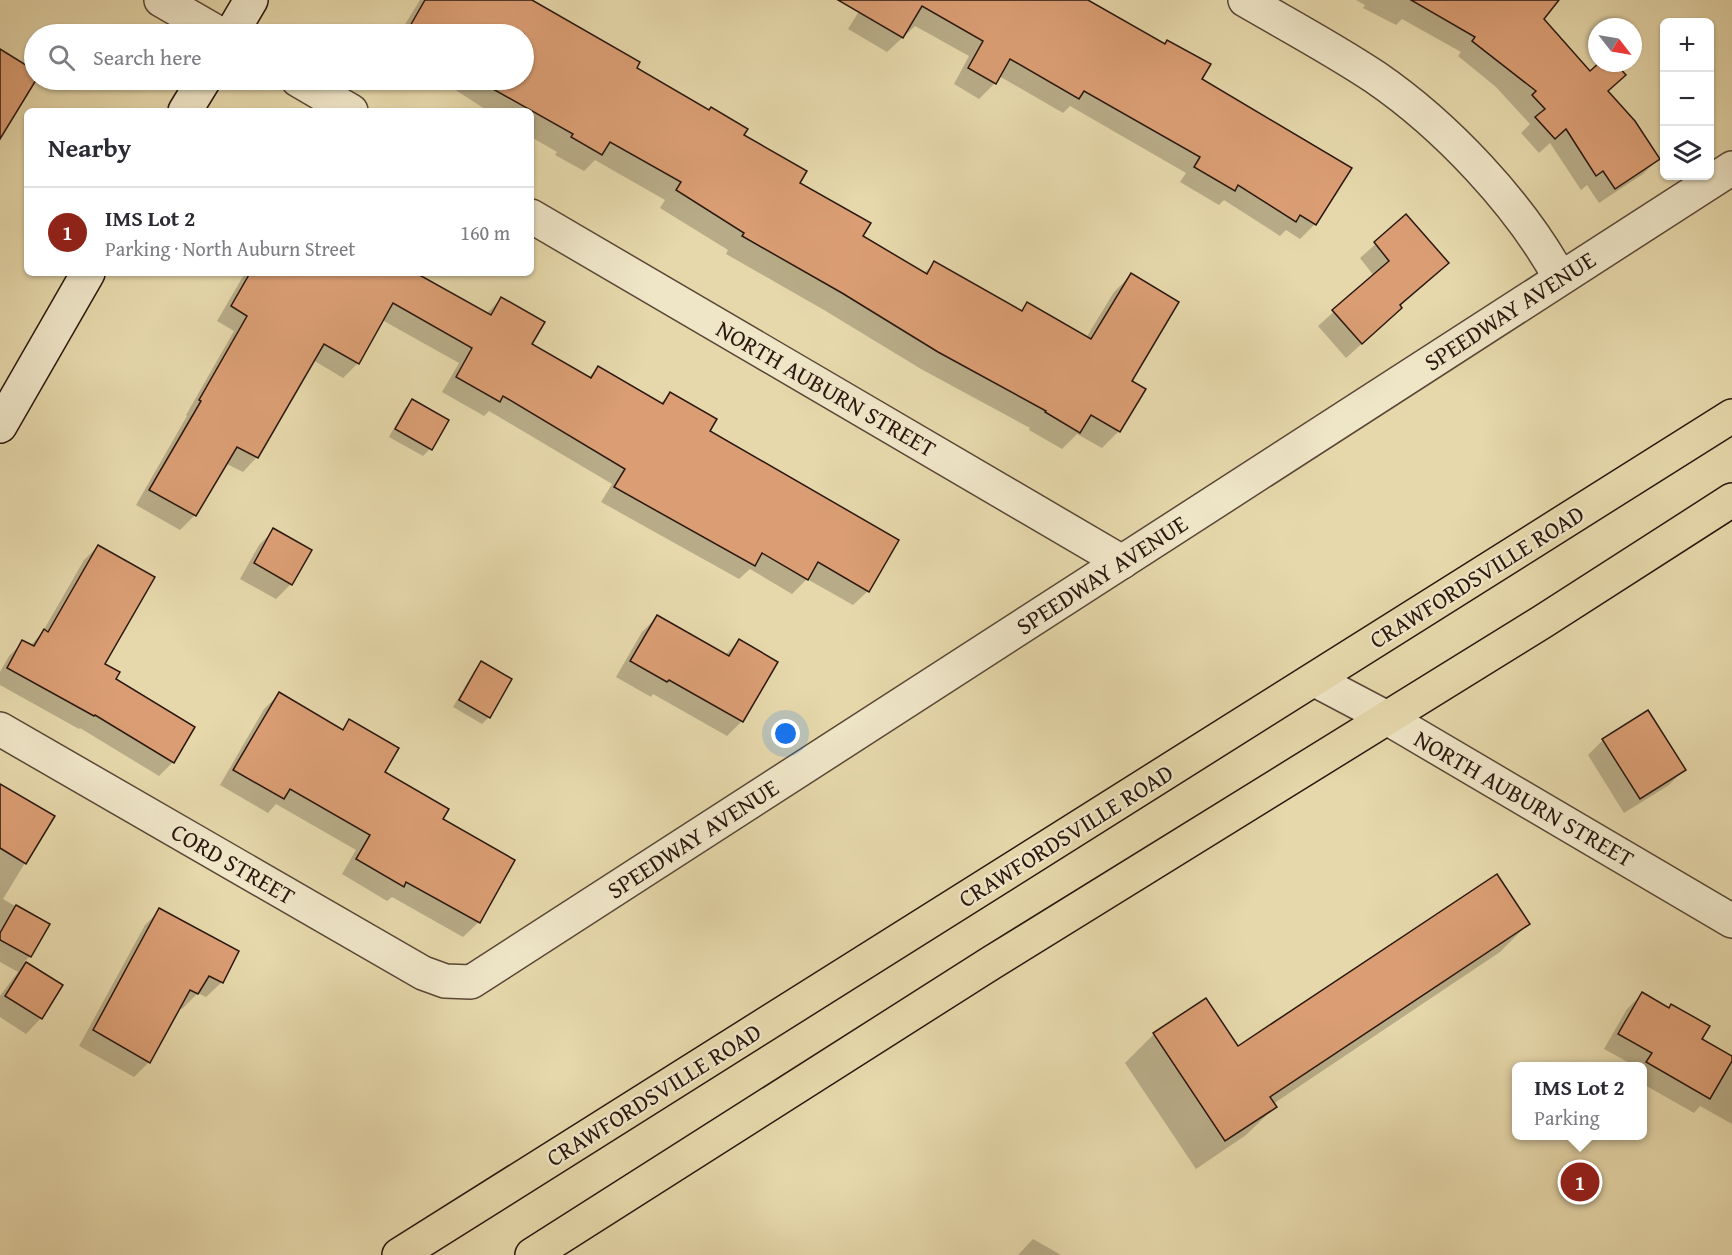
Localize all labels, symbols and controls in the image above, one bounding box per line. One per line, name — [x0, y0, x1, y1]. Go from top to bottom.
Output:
north arrow — [1588, 18, 1642, 72]
map controls — [1660, 18, 1714, 180]
button: + — [1660, 18, 1714, 72]
search box — [24, 24, 534, 90]
icon: search — [45, 41, 78, 74]
text: Search here — [93, 41, 202, 73]
button: − — [1660, 72, 1714, 126]
button: layers — [1660, 126, 1714, 180]
text: Nearby — [48, 128, 131, 167]
text: IMS Lot 2 — [105, 202, 195, 234]
text: 1 — [62, 218, 73, 247]
text: 160 m — [460, 218, 510, 247]
text: Parking · North Auburn Street — [105, 234, 355, 263]
street label: SPEEDWAY AVENUE — [1417, 242, 1602, 379]
street label: NORTH AUBURN STREET — [710, 311, 943, 466]
street label: CRAWFORDSVILLE ROAD — [1362, 496, 1591, 657]
street label: SPEEDWAY AVENUE — [1009, 506, 1194, 643]
your location — [771, 719, 800, 748]
street label: NORTH AUBURN STREET — [1408, 721, 1641, 876]
street label: CRAWFORDSVILLE ROAD — [951, 755, 1180, 916]
street label: SPEEDWAY AVENUE — [600, 770, 785, 907]
street label: CORD STREET — [165, 814, 302, 913]
street label: CRAWFORDSVILLE ROAD — [539, 1014, 768, 1175]
popup — [1512, 1062, 1647, 1140]
text: IMS Lot 2 — [1534, 1071, 1625, 1103]
text: Parking — [1534, 1103, 1600, 1132]
pin: 1 — [1560, 1160, 1600, 1204]

